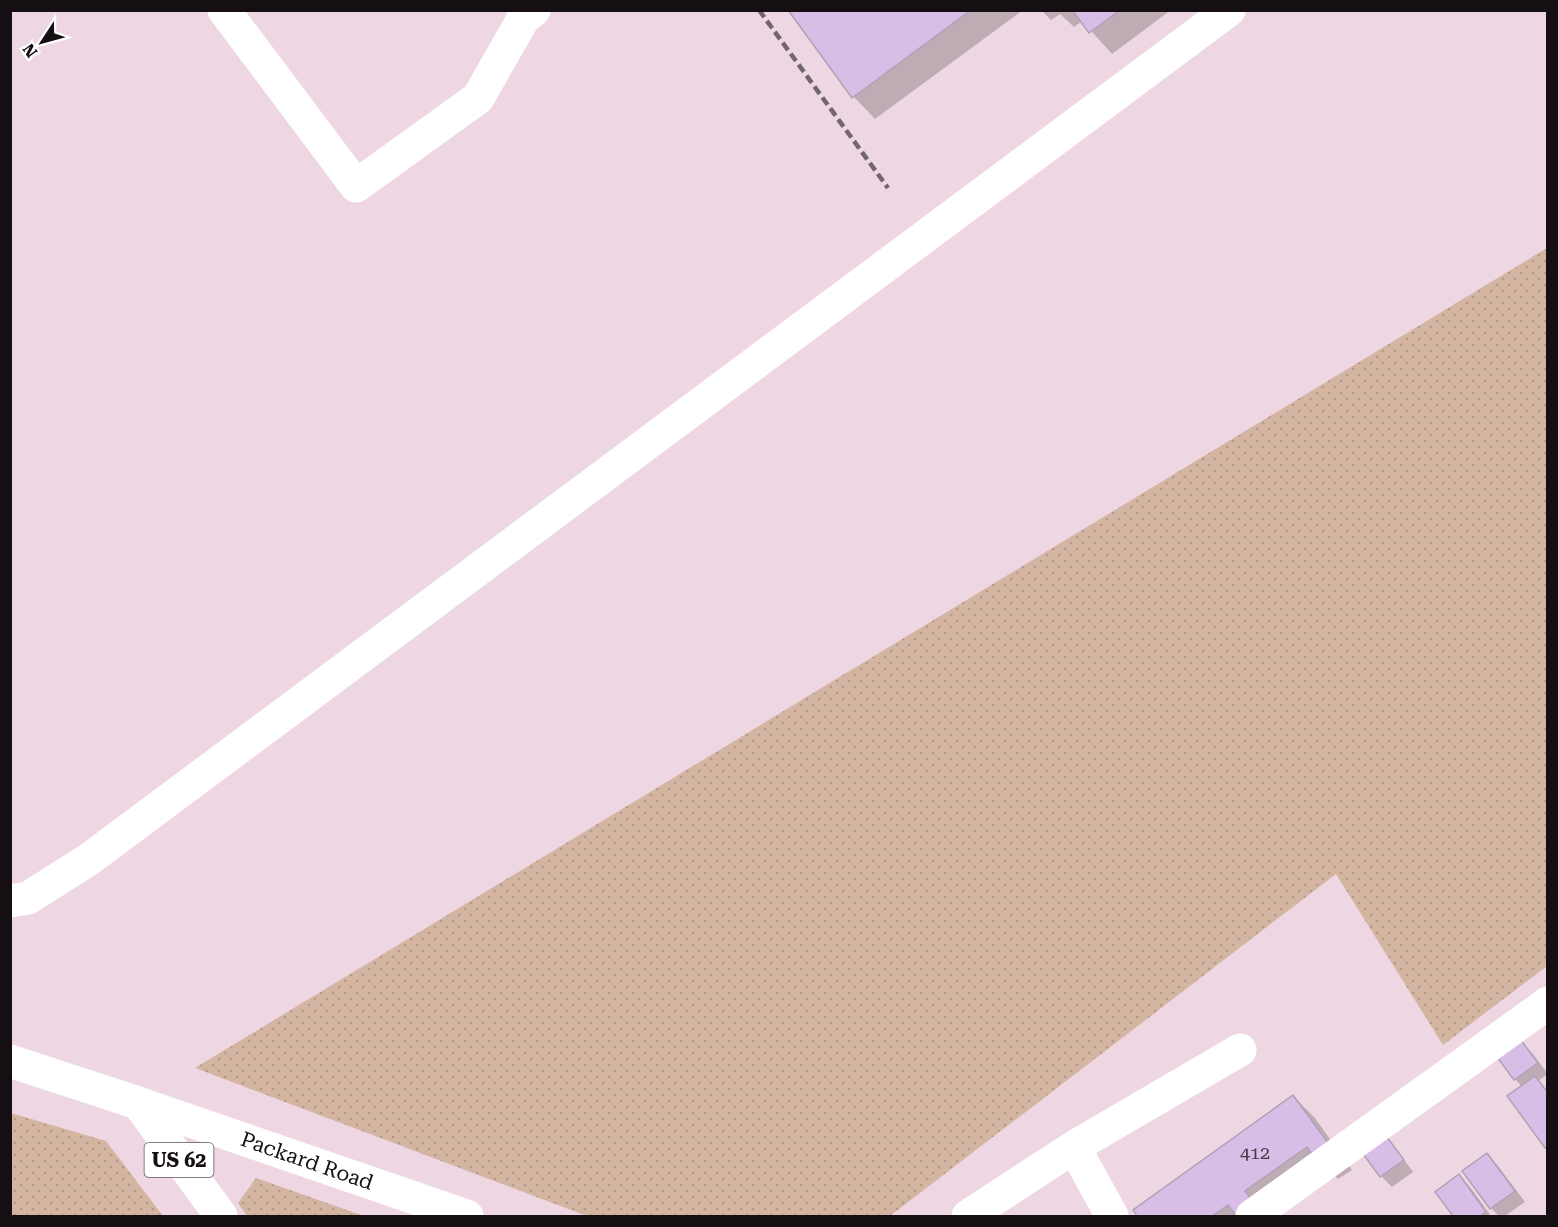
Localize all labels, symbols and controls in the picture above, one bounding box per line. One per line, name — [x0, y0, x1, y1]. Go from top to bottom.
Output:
north arrow — [12, 12, 72, 72]
text: N — [19, 40, 42, 61]
street label: Packard Road — [238, 1127, 377, 1195]
house number: 412 — [1240, 1142, 1270, 1163]
road number: US 62 — [144, 1143, 213, 1177]

